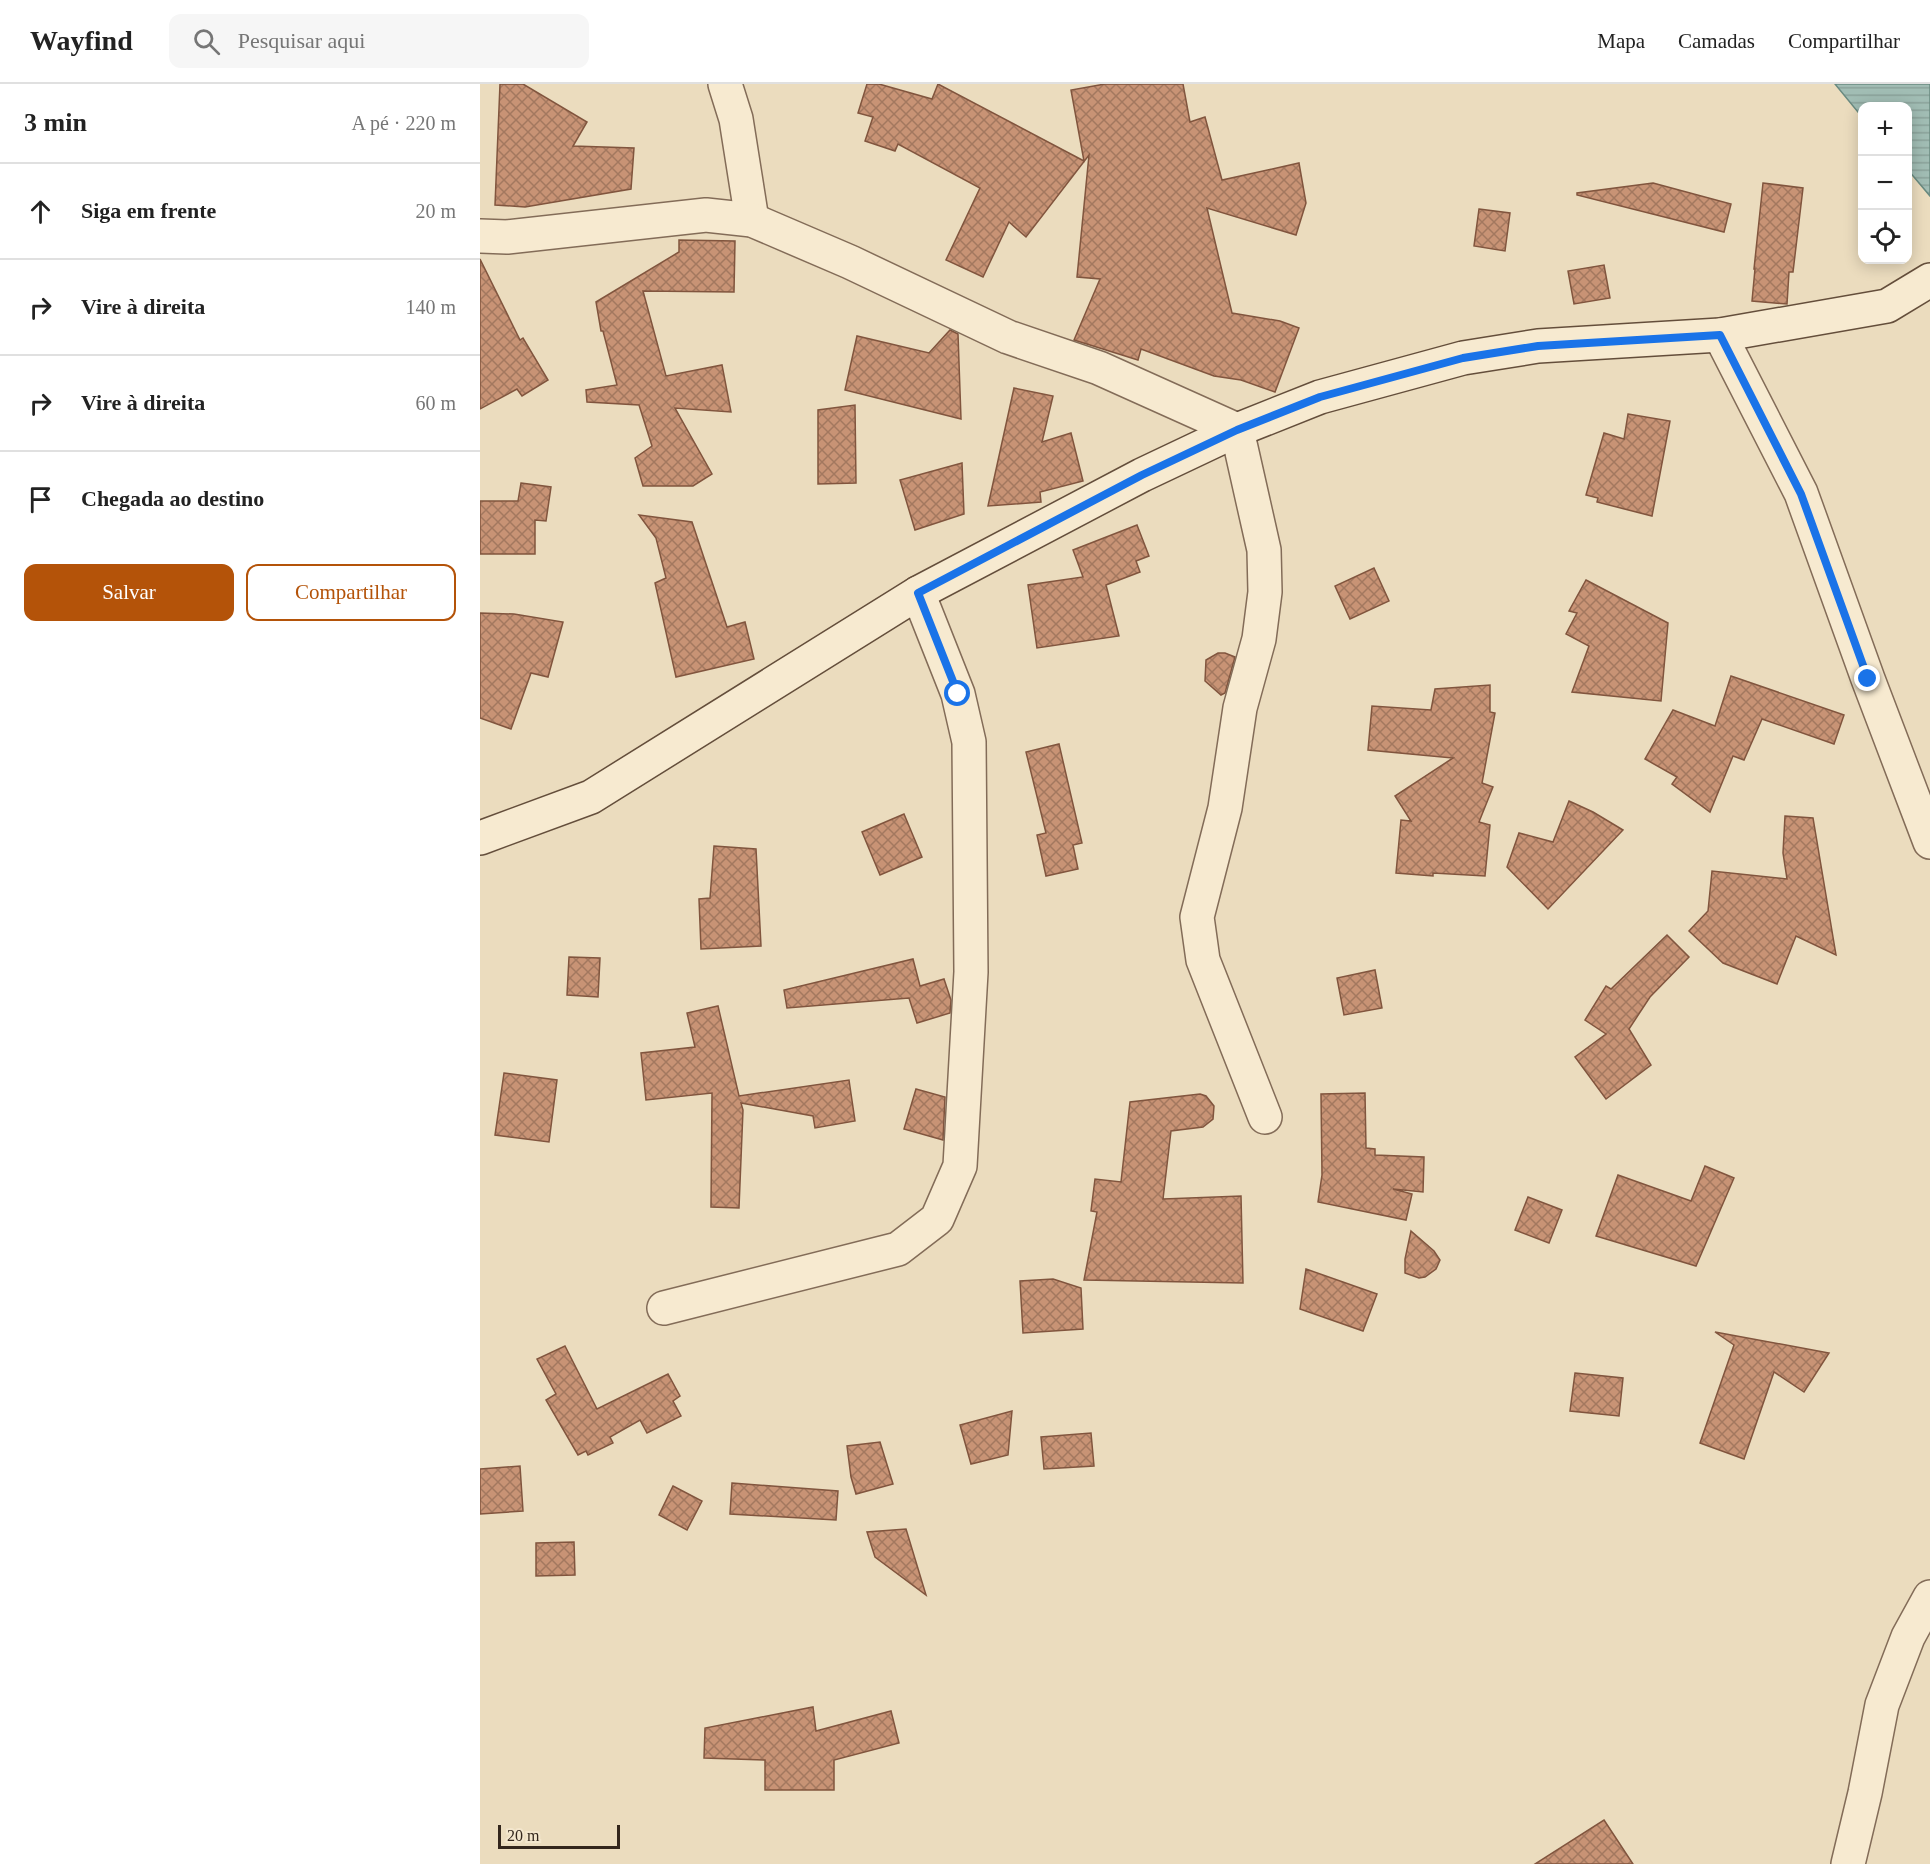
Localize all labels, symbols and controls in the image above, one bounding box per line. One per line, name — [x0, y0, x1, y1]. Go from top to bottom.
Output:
search box — [169, 14, 589, 68]
text: Wayfind — [30, 25, 133, 56]
icon: search — [190, 25, 223, 58]
text: Pesquisar aqui — [238, 28, 365, 53]
text: Mapa — [1597, 29, 1645, 53]
text: Camadas — [1678, 29, 1755, 53]
text: Compartilhar — [1788, 29, 1900, 53]
map controls — [1858, 102, 1912, 264]
button: + — [1858, 102, 1912, 156]
text: 3 min — [24, 108, 87, 137]
text: A pé · 220 m — [352, 112, 456, 134]
button: − — [1858, 156, 1912, 210]
icon: ahead — [24, 195, 57, 228]
text: Siga em frente — [81, 198, 216, 223]
text: 20 m — [415, 200, 456, 222]
button: locate — [1858, 210, 1912, 264]
icon: right — [24, 291, 57, 324]
text: Vire à direita — [81, 294, 205, 319]
text: 140 m — [405, 296, 456, 318]
icon: right — [24, 387, 57, 420]
text: Vire à direita — [81, 390, 205, 415]
text: 60 m — [415, 392, 456, 414]
icon: arrive — [24, 483, 57, 516]
text: Chegada ao destino — [81, 486, 264, 511]
button: Salvar — [24, 564, 234, 621]
button: Compartilhar — [246, 564, 456, 621]
route end — [1854, 665, 1880, 691]
route start — [944, 680, 970, 706]
scale bar — [498, 1822, 620, 1850]
text: 20 m — [507, 1827, 539, 1844]

